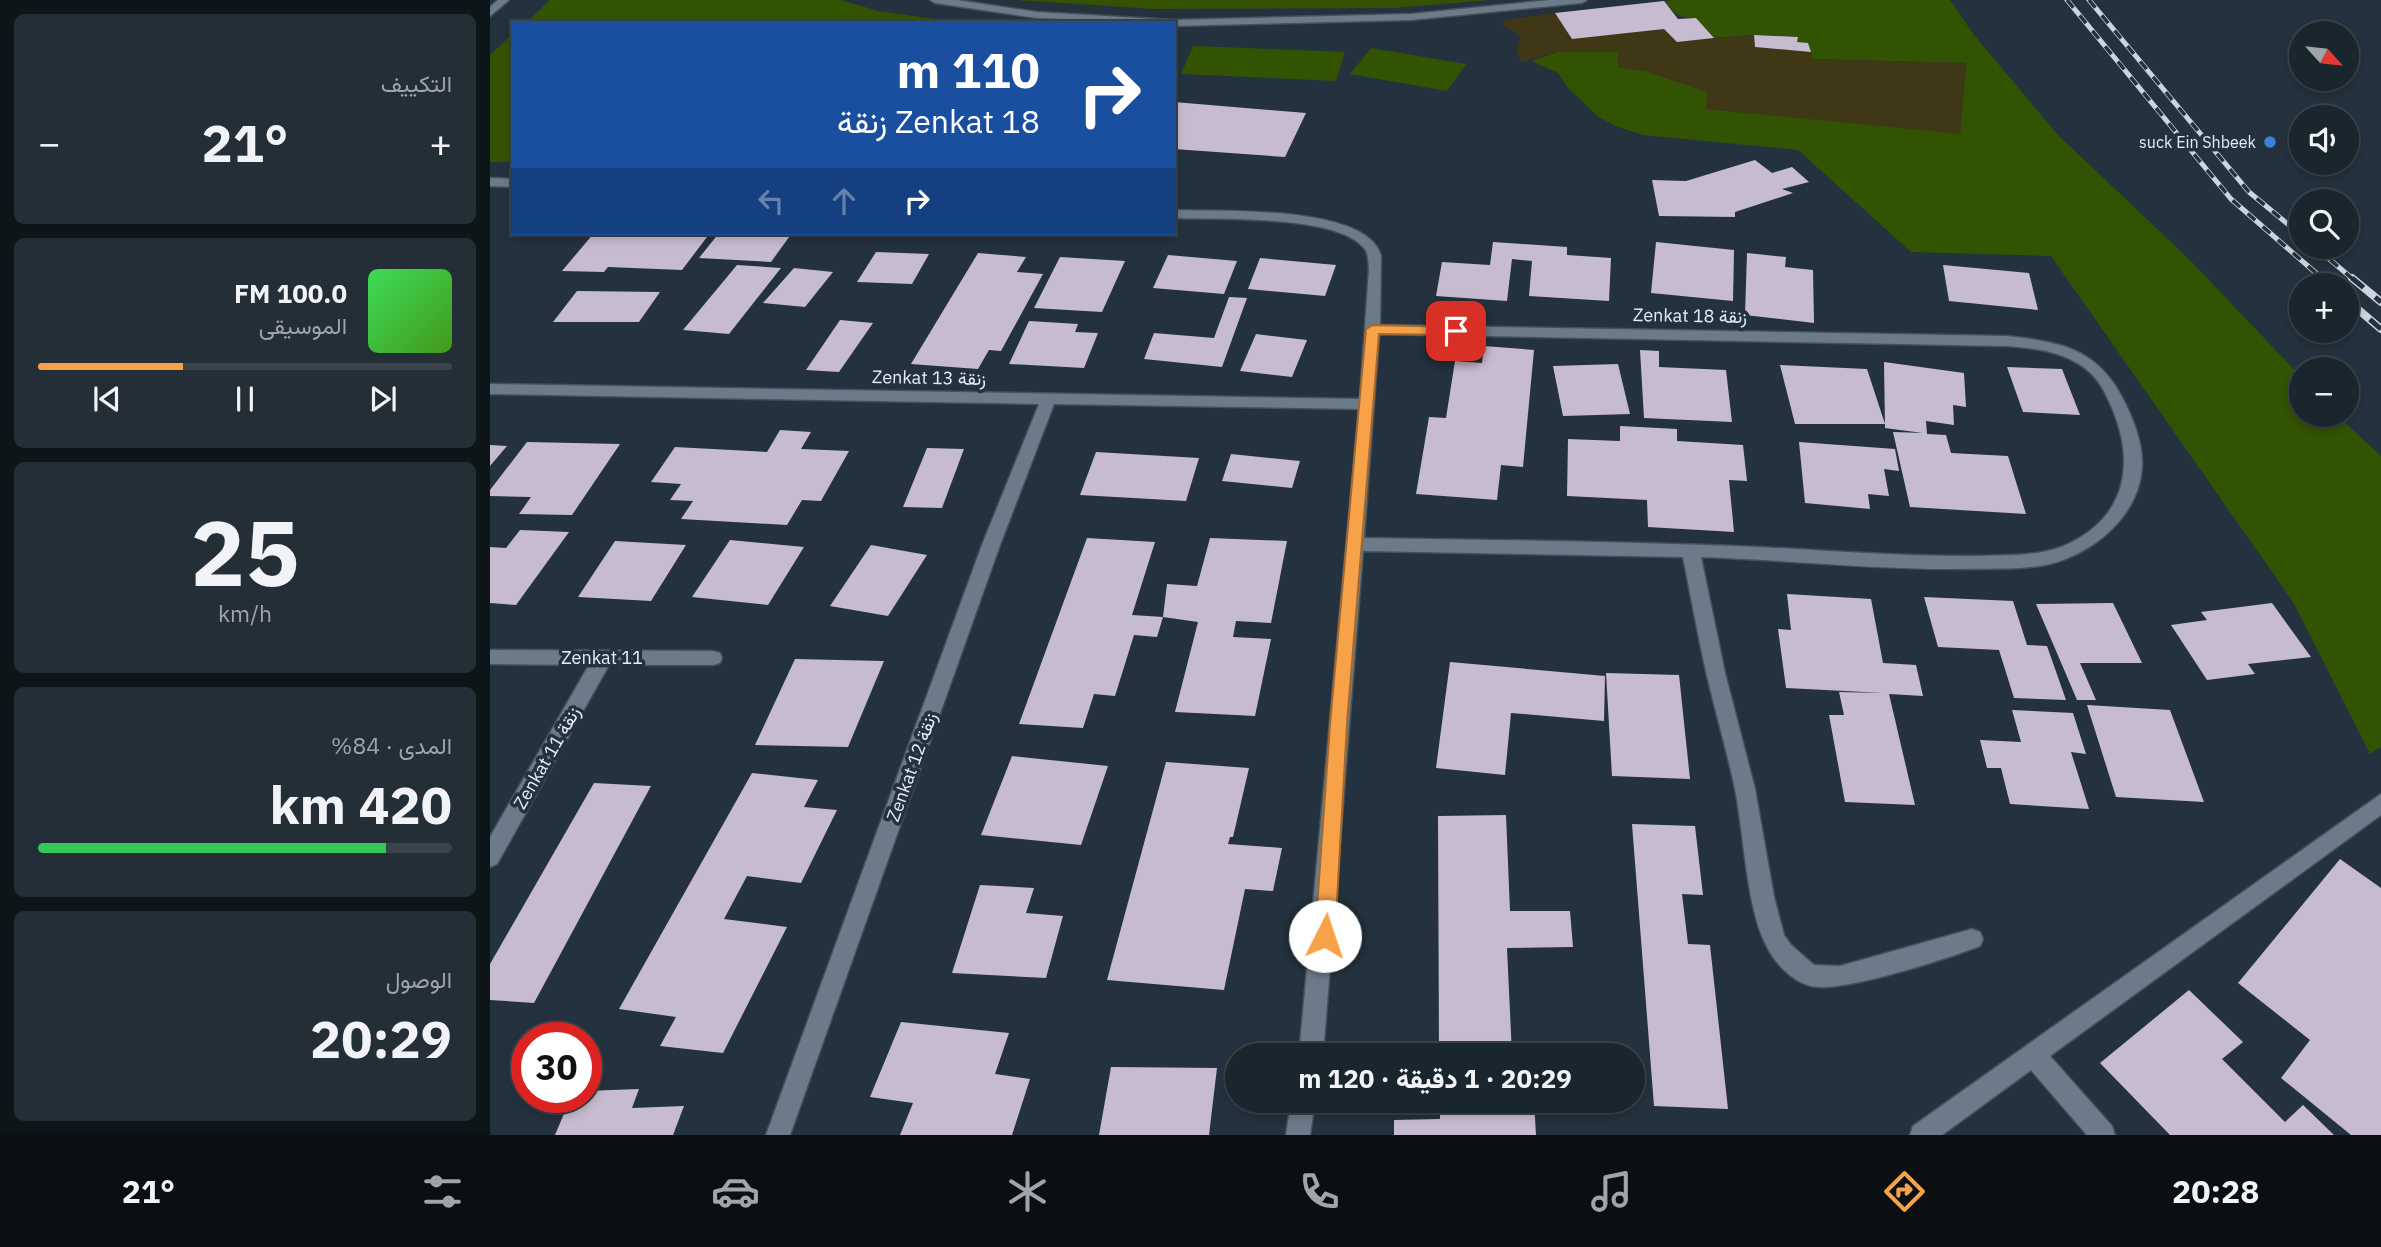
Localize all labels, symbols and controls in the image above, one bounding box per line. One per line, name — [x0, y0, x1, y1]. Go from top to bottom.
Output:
north arrow — [2289, 21, 2359, 91]
map controls — [2289, 21, 2359, 427]
text: 110 m — [896, 38, 1040, 101]
icon: right — [1064, 49, 1155, 140]
text: التكييف — [381, 68, 452, 98]
text: Zenkat 18 زنقة — [837, 100, 1040, 142]
button: sound — [2289, 105, 2359, 175]
text: 21° — [202, 109, 288, 176]
text: − — [38, 118, 61, 167]
text: + — [429, 118, 452, 167]
place label: suck Ein Shbeek — [2139, 132, 2257, 152]
marker: suck Ein Shbeek — [2262, 134, 2278, 150]
icon: left — [752, 182, 790, 220]
icon: ahead — [825, 182, 863, 220]
icon: right — [898, 182, 936, 220]
button: search — [2289, 189, 2359, 259]
button: + — [2289, 273, 2359, 343]
text: 100.0 FM — [234, 276, 347, 310]
pin — [1426, 301, 1486, 361]
street label: Zenkat 18 زنقة — [1633, 303, 1747, 328]
text: الموسيقى — [259, 310, 347, 340]
icon: arrive — [1437, 312, 1475, 350]
button: − — [2289, 357, 2359, 427]
street label: Zenkat 13 زنقة — [872, 365, 986, 390]
icon: previous — [88, 380, 126, 418]
icon: pause — [226, 380, 264, 418]
icon: next — [364, 380, 402, 418]
text: 25 — [190, 493, 300, 611]
text: km/h — [218, 598, 272, 628]
street label: Zenkat 11 — [561, 646, 643, 669]
street label: Zenkat 11 زنقة — [508, 703, 585, 813]
street label: Zenkat 12 زنقة — [881, 709, 942, 824]
text: المدى · 84% — [331, 730, 452, 760]
text: 420 km — [270, 771, 452, 838]
position arrow — [1288, 899, 1362, 973]
text: الوصول — [386, 964, 452, 994]
text: 20:29 — [310, 1005, 452, 1072]
speed limit sign: 30 — [511, 1022, 602, 1113]
text: 20:29 · 1 دقيقة · 120 m — [1298, 1061, 1572, 1095]
icon: filters — [418, 1167, 467, 1216]
icon: car — [711, 1167, 760, 1216]
icon: climate — [1003, 1167, 1052, 1216]
icon: phone — [1295, 1167, 1344, 1216]
icon: music — [1587, 1167, 1636, 1216]
icon: directions — [1880, 1167, 1929, 1216]
text: 21° — [122, 1170, 175, 1212]
text: 20:28 — [2172, 1170, 2259, 1212]

